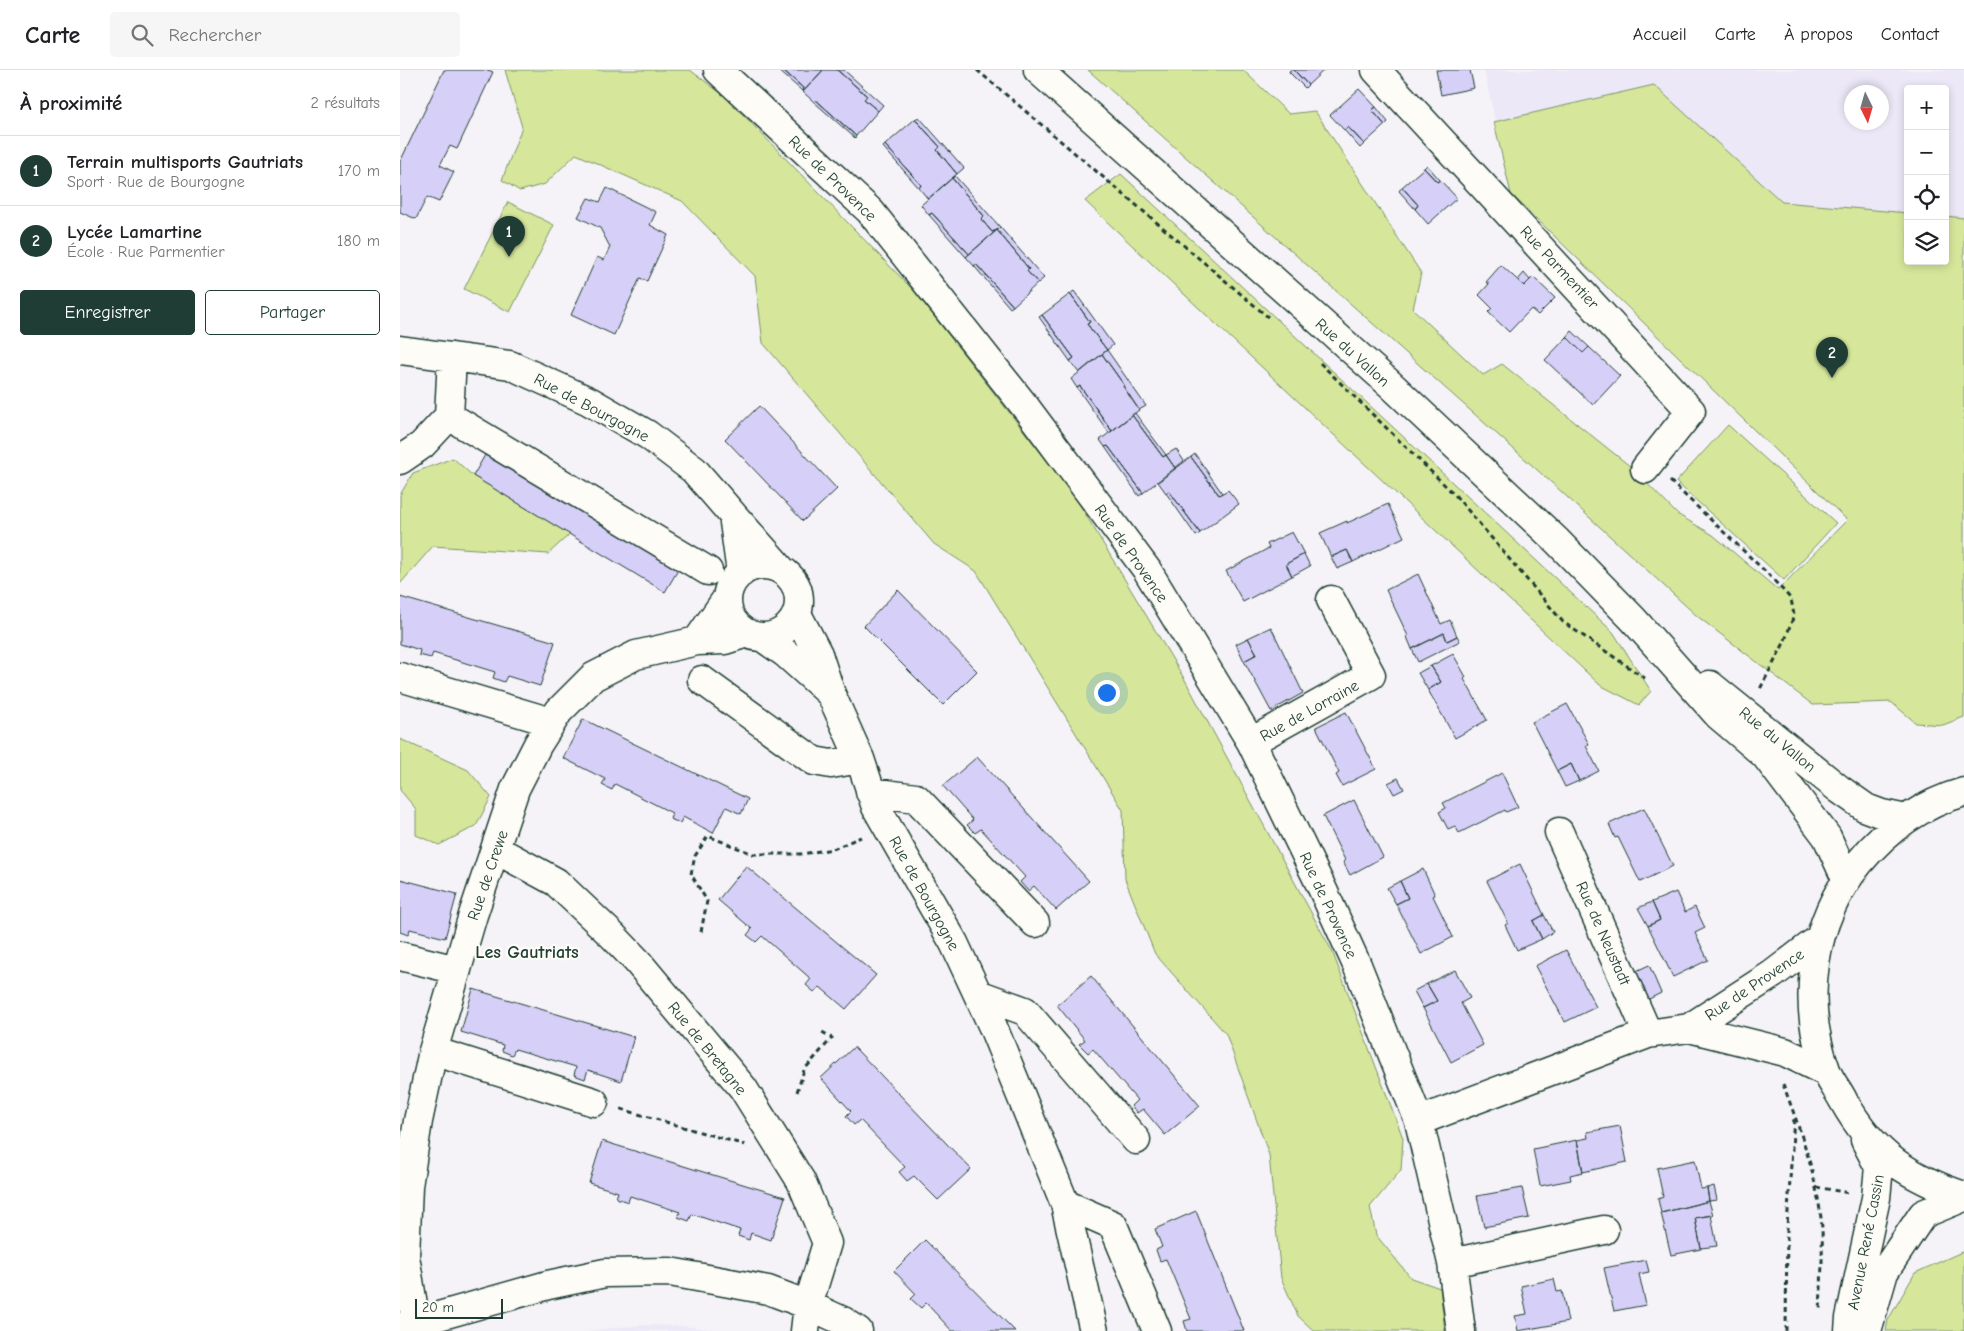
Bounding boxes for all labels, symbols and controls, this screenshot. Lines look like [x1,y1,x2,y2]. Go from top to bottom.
search box [110,12,460,57]
text: Carte [25,21,80,49]
icon: search [128,21,156,49]
text: Rechercher [168,24,261,46]
text: Accueil [1633,24,1687,45]
text: Carte [1715,24,1756,45]
text: À propos [1784,24,1853,45]
text: Contact [1881,24,1939,45]
north arrow [1844,85,1889,130]
map controls [1904,85,1949,265]
button: + [1904,85,1949,130]
text: À proximité [20,91,122,115]
text: 2 résultats [310,94,380,112]
button: − [1904,130,1949,175]
street label: Rue de Provence [785,132,880,225]
text: Terrain multisports Gautriats [67,151,303,173]
text: 1 [33,162,39,180]
text: 170 m [338,162,380,180]
text: Sport · Rue de Bourgogne [67,173,245,191]
button: locate [1904,175,1949,220]
pin: 1 [493,216,525,257]
button: layers [1904,220,1949,265]
text: Lycée Lamartine [67,221,202,243]
street label: Rue Parmentier [1516,223,1603,313]
text: 2 [32,232,40,250]
text: 180 m [337,232,380,250]
text: École · Rue Parmentier [67,243,225,261]
button: Enregistrer [20,290,195,335]
button: Partager [205,290,380,335]
street label: Rue du Vallon [1312,315,1393,391]
pin: 2 [1816,337,1848,378]
street label: Rue de Bourgogne [531,370,652,446]
street label: Rue de Provence [1091,501,1172,606]
street label: Rue de Lorraine [1257,676,1362,745]
your location [1094,680,1120,706]
street label: Rue du Vallon [1735,703,1819,776]
street label: Rue de Crewe [464,828,512,923]
street label: Rue de Bourgogne [885,833,963,954]
street label: Rue de Provence [1296,849,1361,961]
street label: Rue de Neustadt [1572,879,1634,988]
district label: Les Gautriats [475,942,579,963]
street label: Rue de Provence [1702,945,1807,1025]
street label: Rue de Bretagne [664,998,750,1099]
street label: Avenue René Cassin [1844,1173,1888,1311]
scale bar [415,1296,502,1319]
text: 20 m [422,1299,454,1316]

